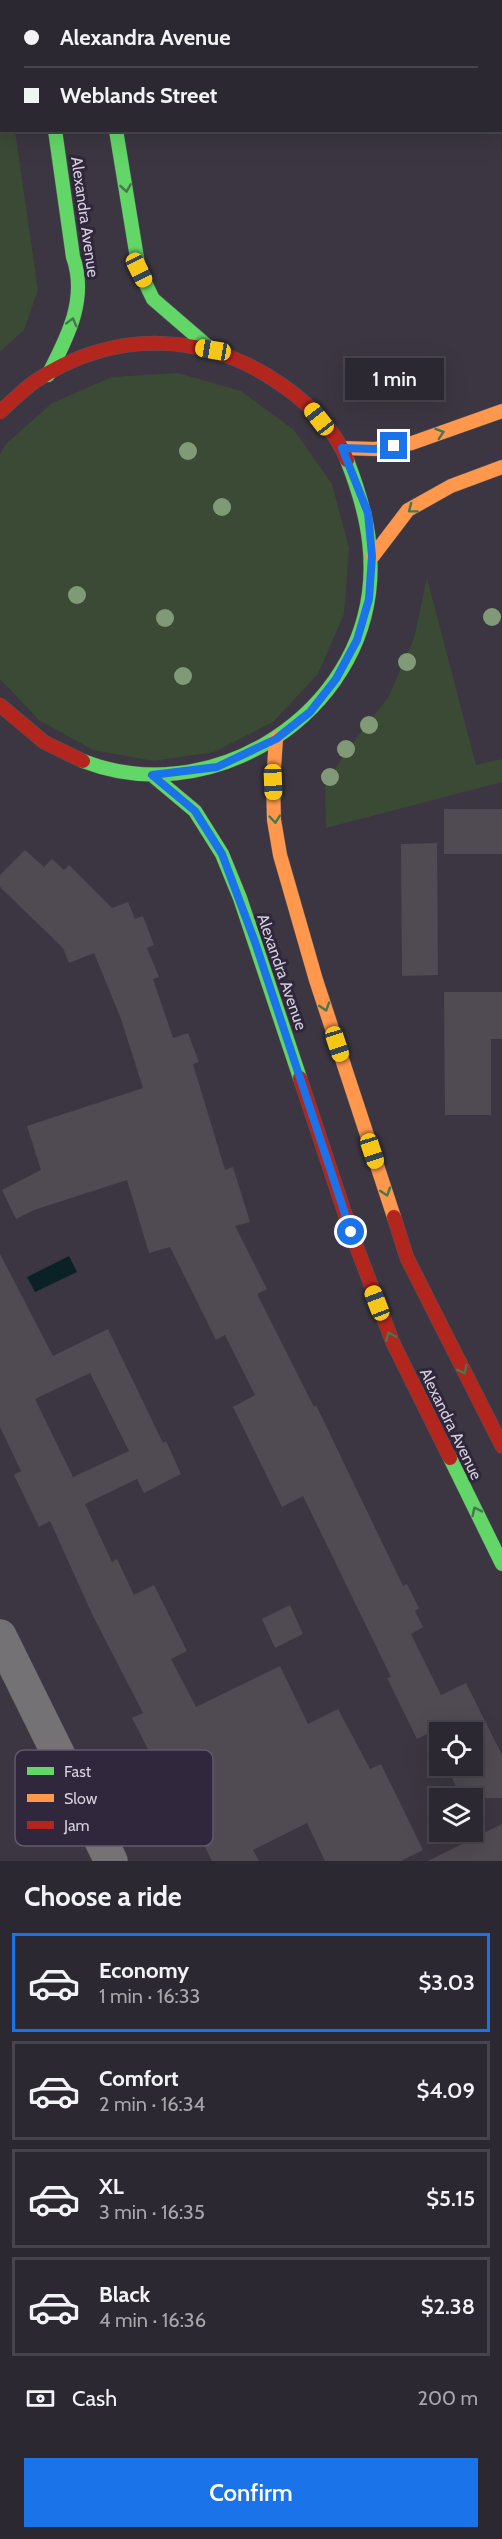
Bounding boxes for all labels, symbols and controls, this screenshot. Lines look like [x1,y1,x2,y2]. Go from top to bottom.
text: Alexandra Avenue [60,24,231,51]
text: Weblands Street [60,82,217,109]
street label: Alexandra Avenue [67,155,103,279]
one-way arrow [119,183,132,193]
car [123,250,155,290]
one-way arrow [65,317,77,328]
car [194,338,232,362]
callout: 1 min [344,359,444,401]
text: 1 min [372,367,417,391]
car [301,399,337,439]
one-way arrow [434,428,445,441]
route end [380,432,407,459]
one-way arrow [407,502,418,513]
car [263,764,283,800]
one-way arrow [268,814,281,823]
street label: Alexandra Avenue [253,911,311,1033]
one-way arrow [318,1001,330,1012]
car [323,1024,351,1064]
car [358,1131,386,1171]
one-way arrow [378,1186,391,1197]
route start [337,1218,364,1245]
car [362,1283,392,1323]
one-way arrow [385,1332,397,1343]
one-way arrow [456,1364,468,1375]
street label: Alexandra Avenue [416,1365,486,1483]
one-way arrow [472,1507,483,1518]
map controls [429,1722,483,1842]
button: locate [429,1722,483,1776]
legend [15,1750,213,1846]
text: Fast [64,1762,92,1781]
button: layers [429,1788,483,1842]
text: Slow [64,1789,98,1808]
text: Jam [63,1816,90,1835]
text: Choose a ride [24,1880,182,1913]
icon: car [27,1956,81,2010]
text: Economy [99,1957,189,1984]
text: $3.03 [418,1969,475,1996]
text: 1 min · 16:33 [99,1984,200,2008]
icon: car [27,2064,81,2118]
text: Comfort [99,2065,178,2092]
text: $4.09 [417,2077,475,2104]
text: 2 min · 16:34 [99,2092,205,2116]
icon: car [27,2172,81,2226]
text: XL [99,2173,124,2200]
text: $5.15 [426,2185,475,2212]
text: 3 min · 16:35 [99,2200,205,2224]
icon: car [27,2280,81,2334]
text: Black [99,2281,150,2308]
text: $2.38 [421,2293,475,2320]
text: 4 min · 16:36 [99,2308,206,2332]
icon: cash [24,2382,57,2415]
text: Cash [72,2385,117,2412]
text: 200 m [418,2386,478,2410]
button: Confirm [24,2458,478,2527]

